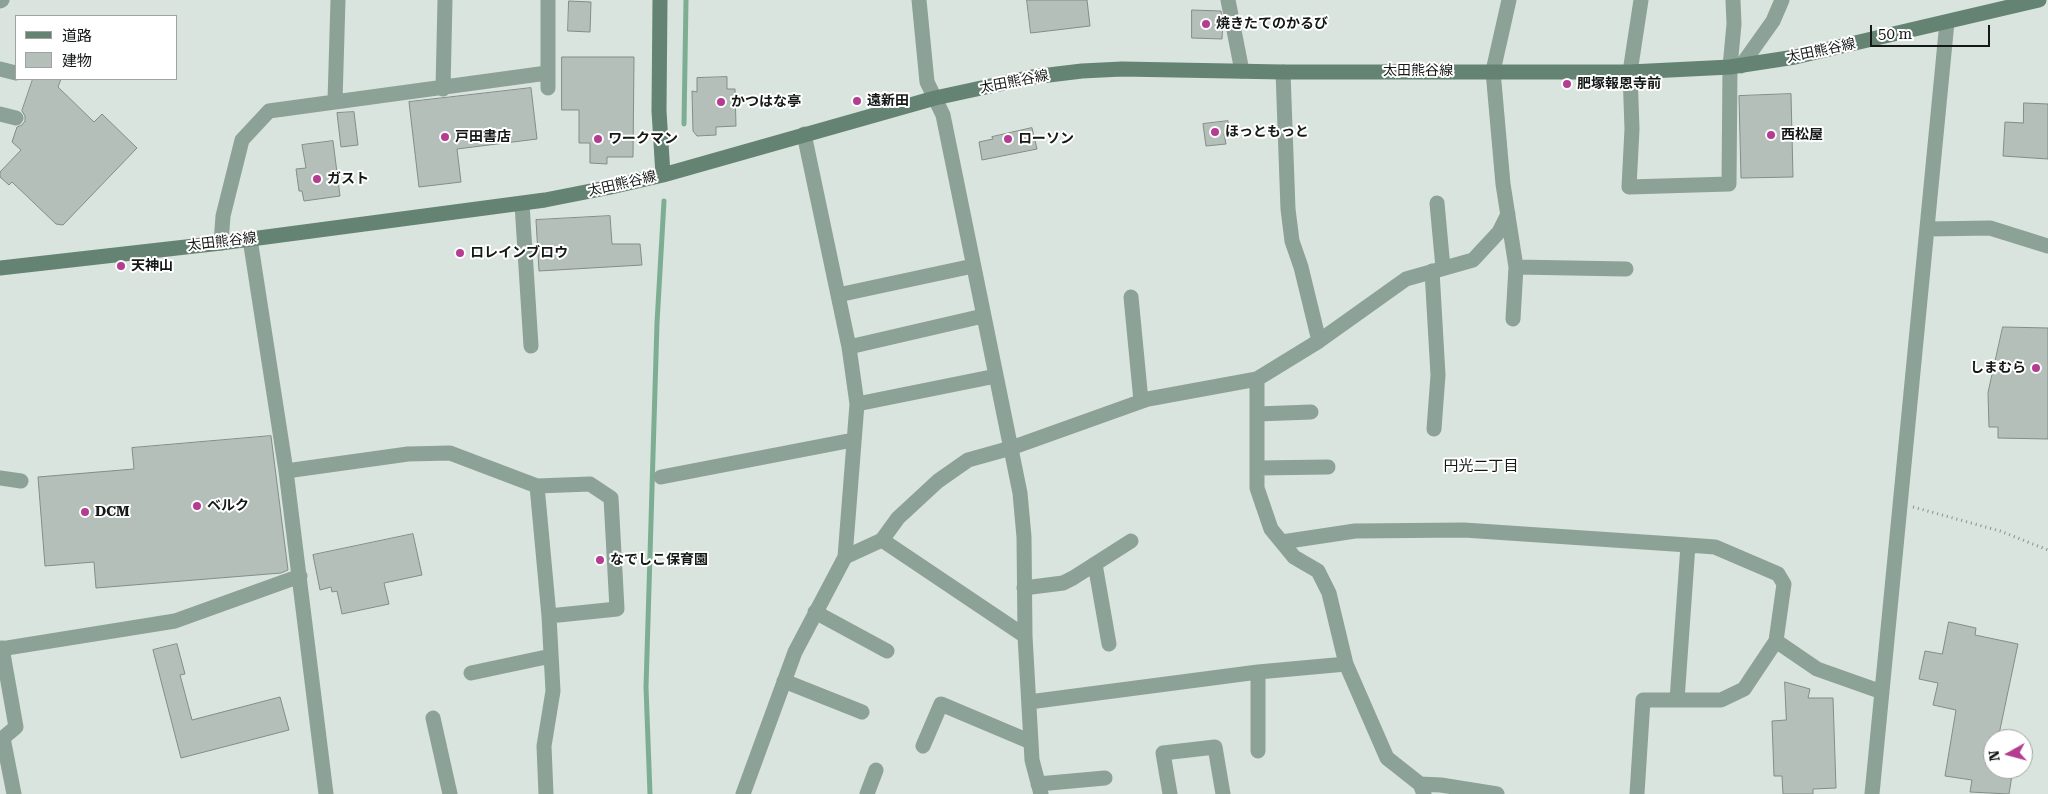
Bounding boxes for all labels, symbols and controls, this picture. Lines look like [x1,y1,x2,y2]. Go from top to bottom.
legend [15,15,178,80]
scale bar [1873,15,1993,47]
place label: 焼きたてのかるび [1216,16,1328,32]
marker: 焼きたてのかるび [1200,18,1212,30]
text: 50 m [1878,25,1912,43]
text: 道路 [62,27,92,45]
street label: 太田熊谷線 [1785,36,1857,66]
text: 建物 [62,52,92,70]
street label: 太田熊谷線 [1383,63,1453,79]
street label: 太田熊谷線 [978,67,1050,97]
place label: 肥塚報恩寺前 [1577,76,1661,92]
marker: 肥塚報恩寺前 [1561,78,1573,90]
place label: 遠新田 [867,93,909,109]
place label: かつはな亭 [731,94,801,110]
marker: 遠新田 [851,95,863,107]
marker: かつはな亭 [715,96,727,108]
place label: ほっともっと [1225,124,1309,140]
marker: ほっともっと [1209,126,1221,138]
place label: 西松屋 [1781,127,1823,143]
place label: 戸田書店 [455,129,511,145]
marker: 西松屋 [1765,129,1777,141]
marker: 戸田書店 [439,131,451,143]
place label: ワークマン [608,131,678,147]
place label: ローソン [1018,131,1074,147]
marker: ワークマン [592,133,604,145]
marker: ローソン [1002,133,1014,145]
street label: 太田熊谷線 [586,168,658,200]
place label: ガスト [327,171,369,187]
marker: ガスト [311,173,323,185]
street label: 太田熊谷線 [186,229,258,255]
place label: ロレインブロウ [470,245,568,261]
marker: ロレインブロウ [454,247,466,259]
place label: 天神山 [131,258,173,274]
marker: 天神山 [115,260,127,272]
place label: しまむら [1970,360,2026,376]
marker: しまむら [2030,362,2042,374]
district label: 円光二丁目 [1444,458,1518,476]
place label: ベルク [207,498,249,514]
marker: ベルク [191,500,203,512]
place label: DCM [95,504,130,520]
marker: DCM [79,506,91,518]
place label: なでしこ保育園 [610,552,708,568]
marker: なでしこ保育園 [594,554,606,566]
north arrow [1983,729,2033,779]
text: N [1986,749,2003,762]

